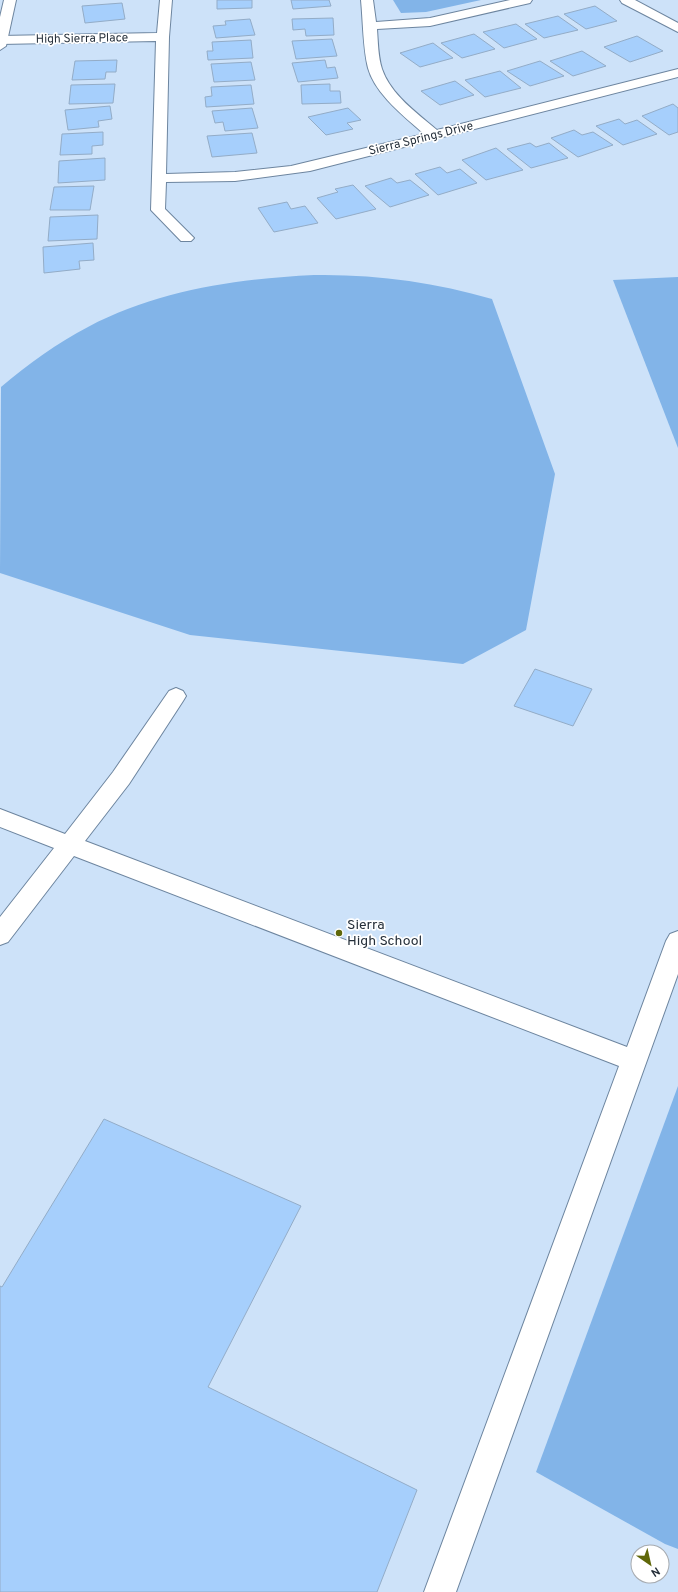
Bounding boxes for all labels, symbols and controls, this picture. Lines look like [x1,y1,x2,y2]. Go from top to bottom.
street label: High Sierra Place [36,30,128,48]
street label: Sierra Springs Drive [367,118,475,160]
place label: Sierra High School [347,917,422,950]
marker: Sierra High School [334,928,344,938]
north arrow [630,1544,670,1584]
text: N [648,1563,662,1579]

